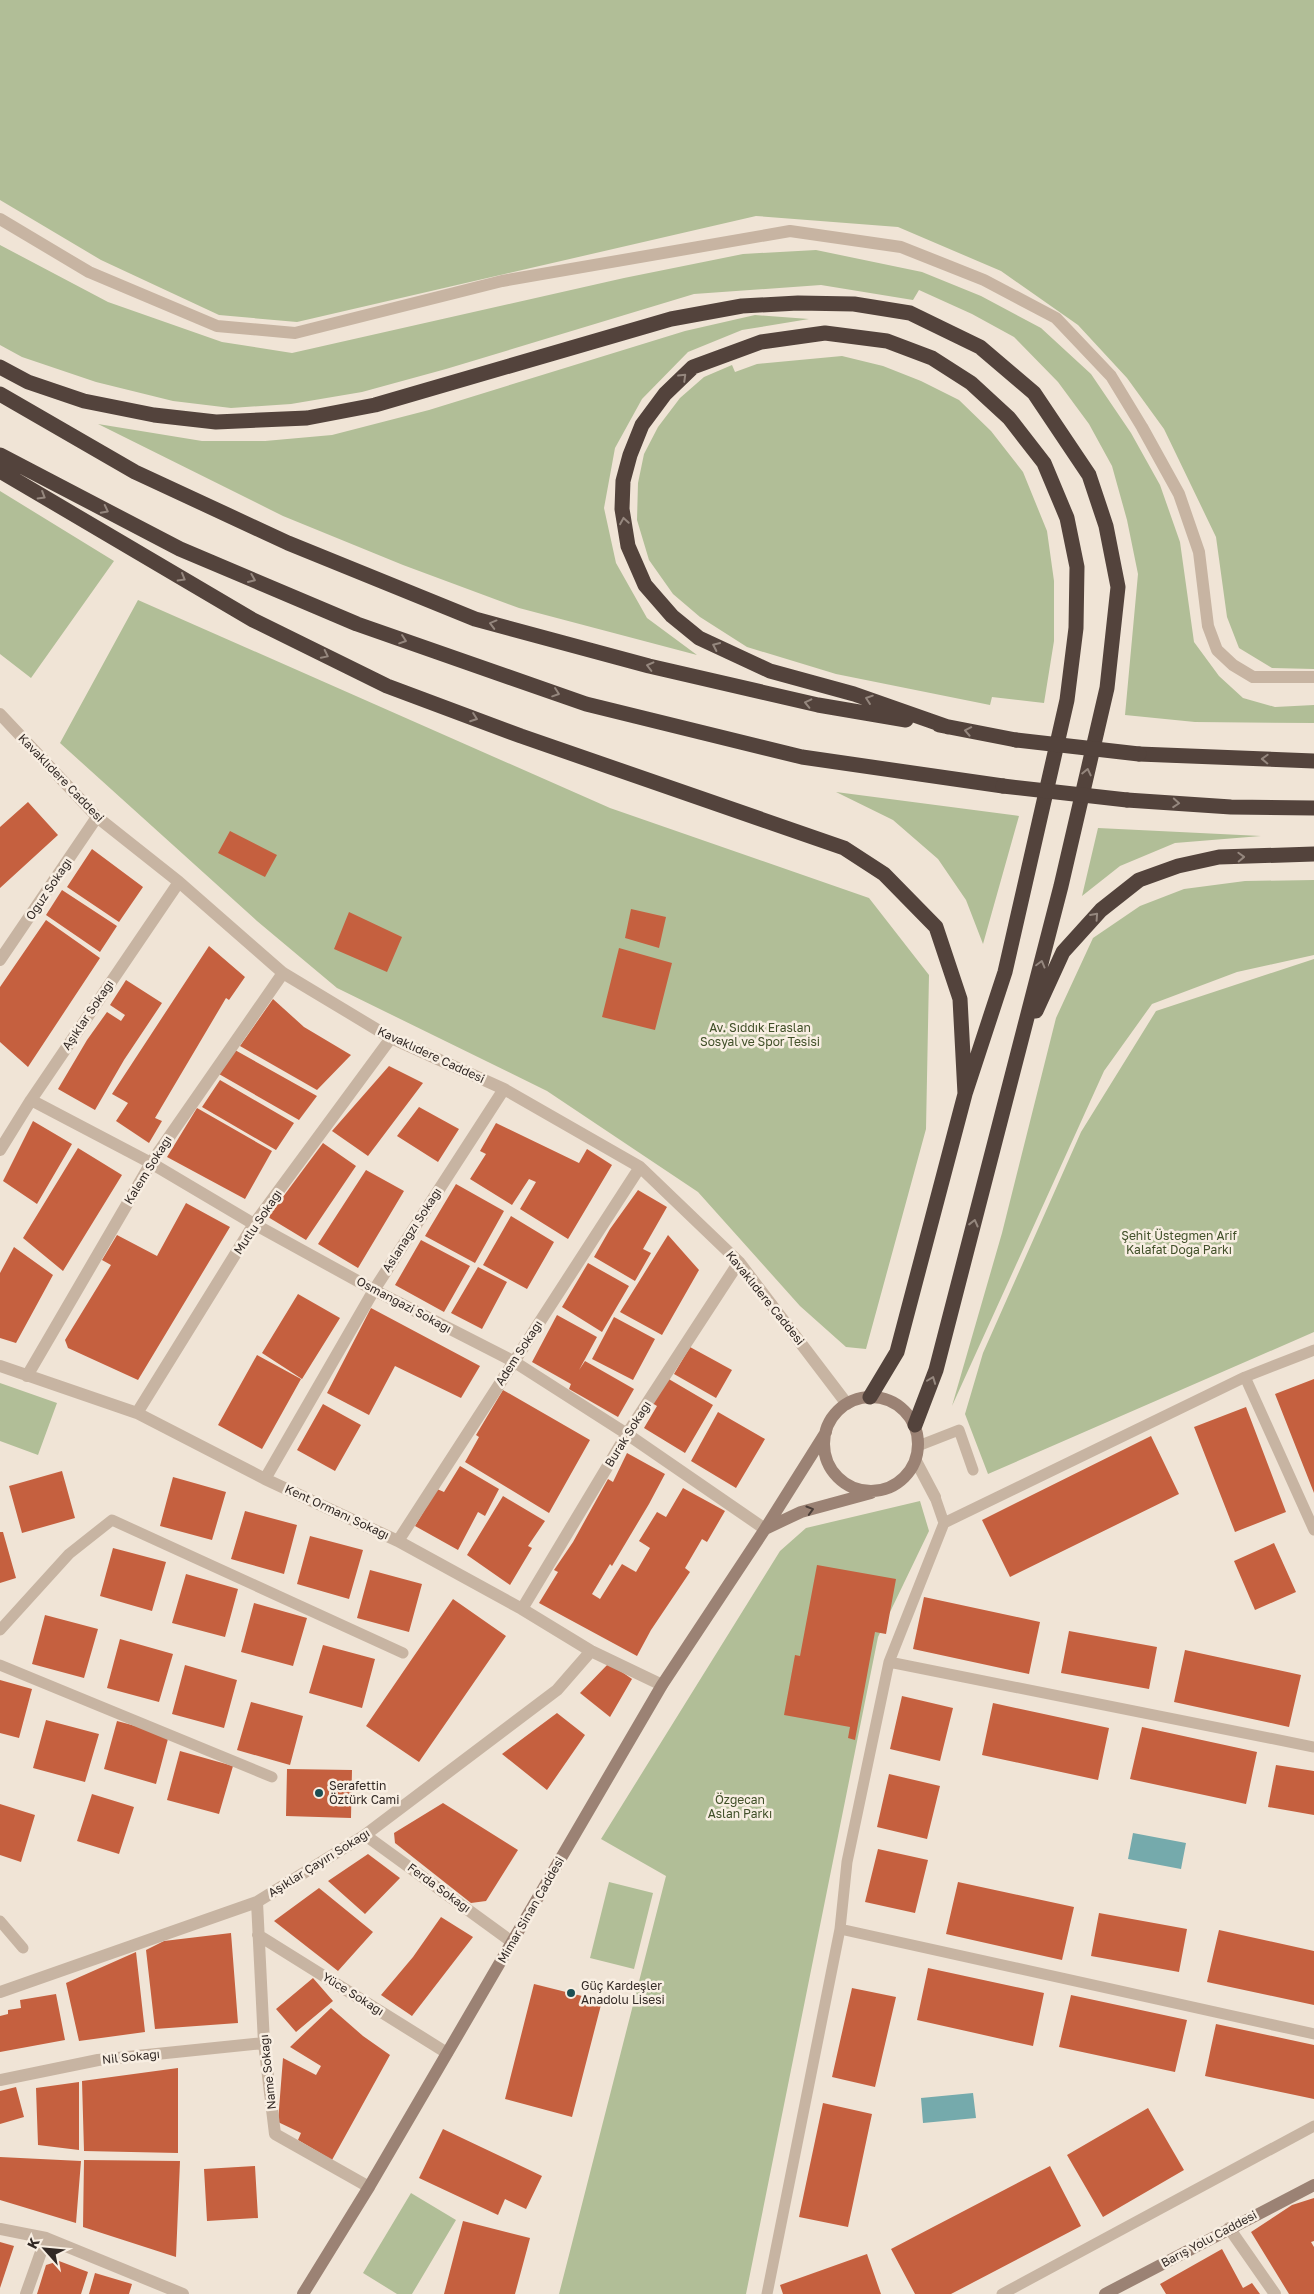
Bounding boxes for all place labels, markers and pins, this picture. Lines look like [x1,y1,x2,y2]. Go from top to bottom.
place label: Şerafettin Öztürk Cami [329,1778,399,1807]
marker: Şerafettin Öztürk Cami [313,1787,325,1799]
place label: Güç Kardeşler Anadolu Lisesi [581,1978,665,2007]
marker: Güç Kardeşler Anadolu Lisesi [565,1987,577,1999]

